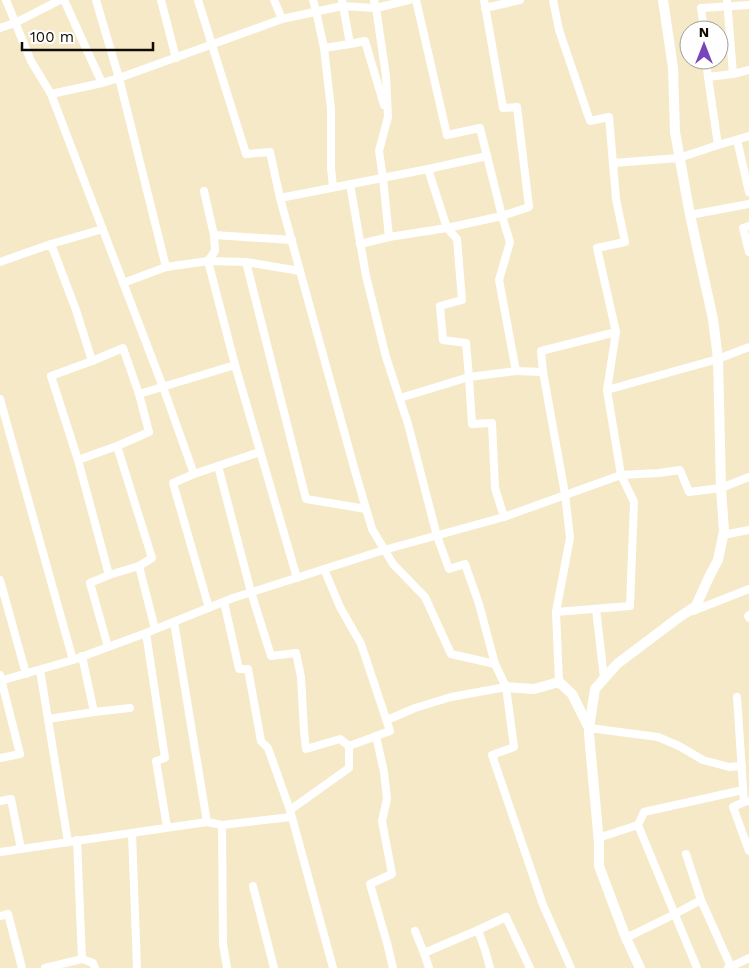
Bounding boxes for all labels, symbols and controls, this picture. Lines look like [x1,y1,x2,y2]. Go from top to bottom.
scale bar [22,20,154,52]
north arrow [679,20,729,70]
text: N [699,24,709,40]
text: 100 m [30,28,74,46]

